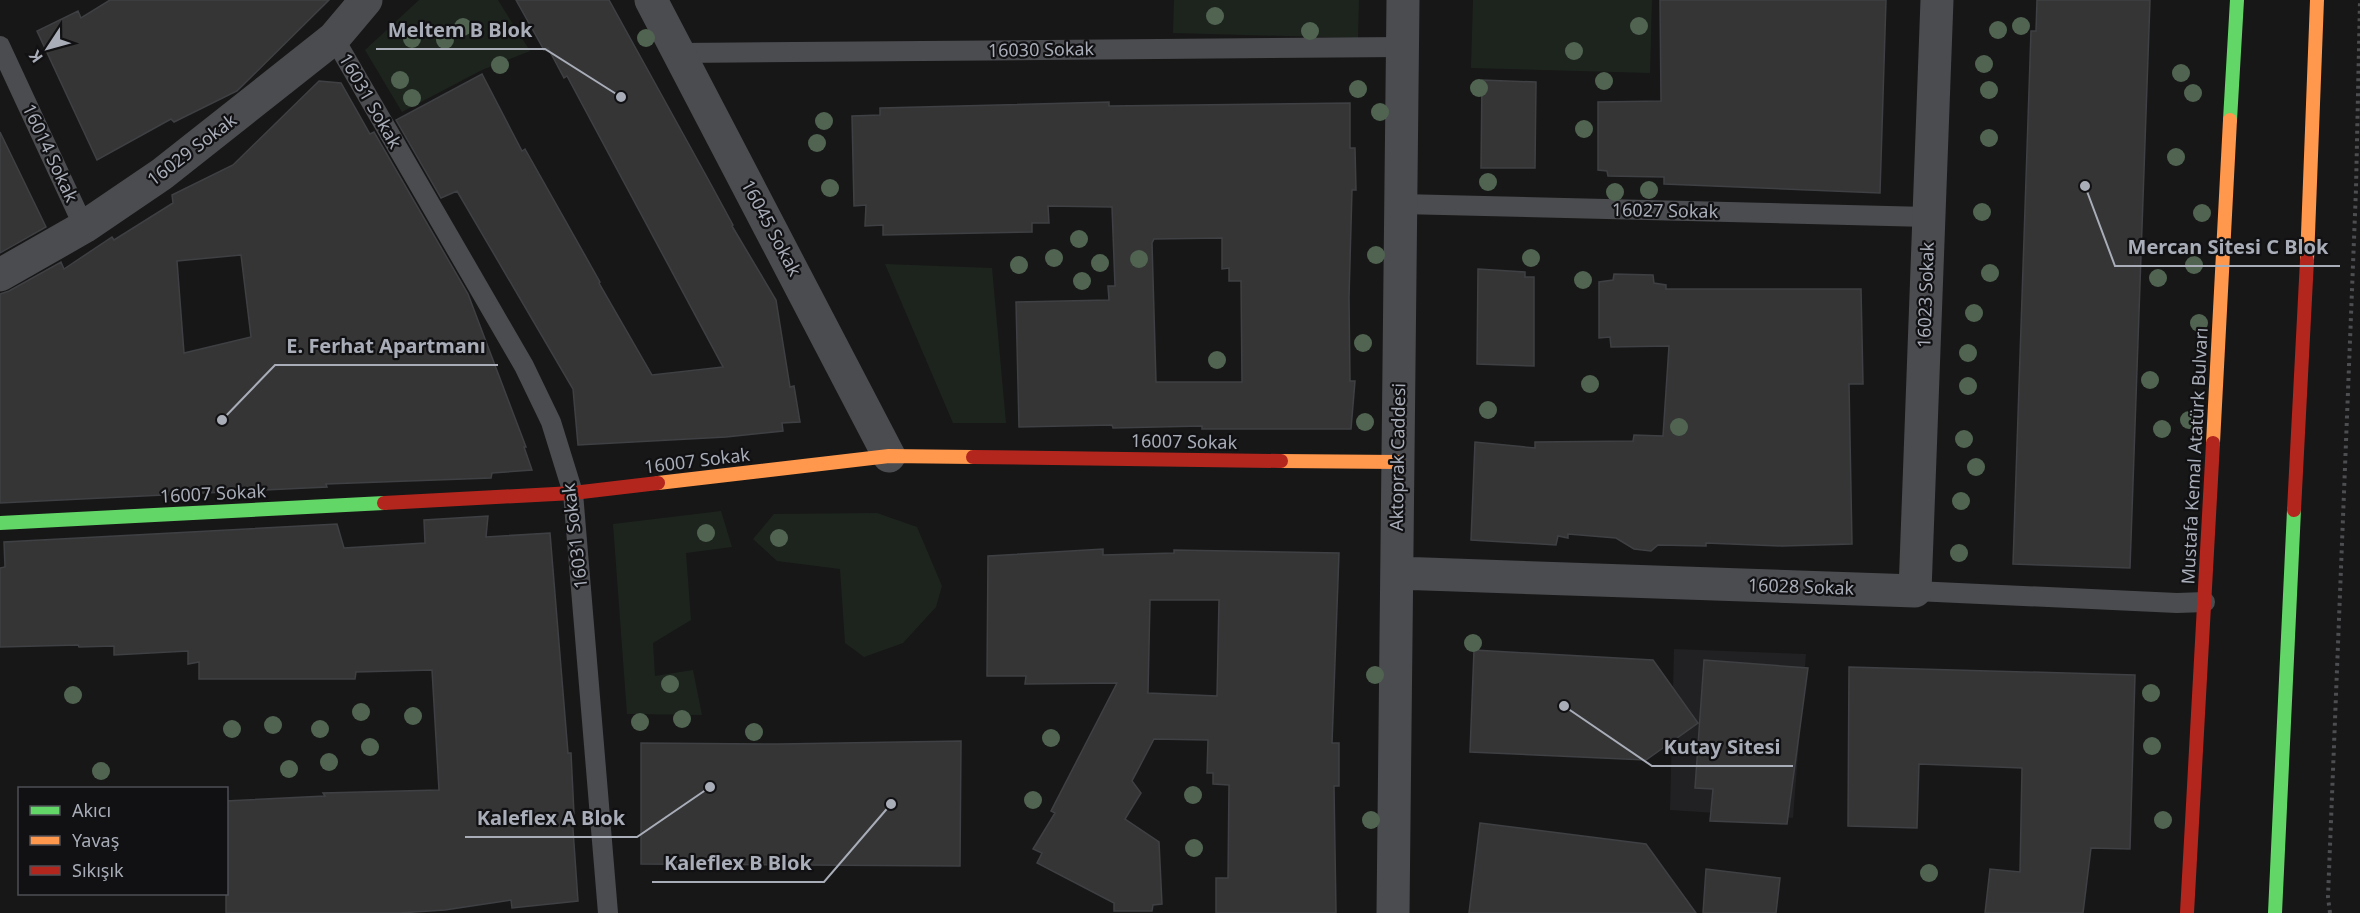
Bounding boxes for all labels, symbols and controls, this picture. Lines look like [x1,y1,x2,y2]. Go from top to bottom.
callout: Meltem B Blok [376,11,545,49]
text: Meltem B Blok [388,16,533,43]
north arrow [18,18,78,78]
street label: 16030 Sokak [988,36,1095,62]
text: K [24,46,48,68]
street label: 16031 Sokak [334,48,408,153]
street label: 16014 Sokak [18,99,84,206]
street label: 16029 Sokak [142,107,241,191]
street label: 16045 Sokak [736,175,808,280]
street label: 16027 Sokak [1612,197,1719,223]
callout: Mercan Sitesi C Blok [2115,228,2340,266]
text: Mercan Sitesi C Blok [2128,233,2329,260]
street label: 16023 Sokak [1911,241,1939,348]
callout: E. Ferhat Apartmanı [275,327,498,365]
street label: Mustafa Kemal Atatürk Bulvarı [2175,327,2213,585]
text: E. Ferhat Apartmanı [286,332,486,359]
street label: Aktoprak Caddesi [1384,383,1410,531]
street label: 16007 Sokak [1131,428,1238,454]
street label: 16007 Sokak [643,442,751,478]
street label: 16007 Sokak [159,478,267,508]
street label: 16031 Sokak [556,482,592,590]
street label: 16028 Sokak [1748,572,1855,600]
callout: Kutay Sitesi [1652,728,1793,766]
text: Kutay Sitesi [1663,733,1781,760]
legend [18,787,228,895]
text: Akıcı [72,798,111,822]
callout: Kaleflex A Blok [465,799,637,837]
text: Kaleflex A Blok [477,804,626,831]
text: Yavaş [72,828,119,852]
callout: Kaleflex B Blok [652,844,824,882]
text: Kaleflex B Blok [664,849,813,876]
text: Sıkışık [72,858,124,882]

